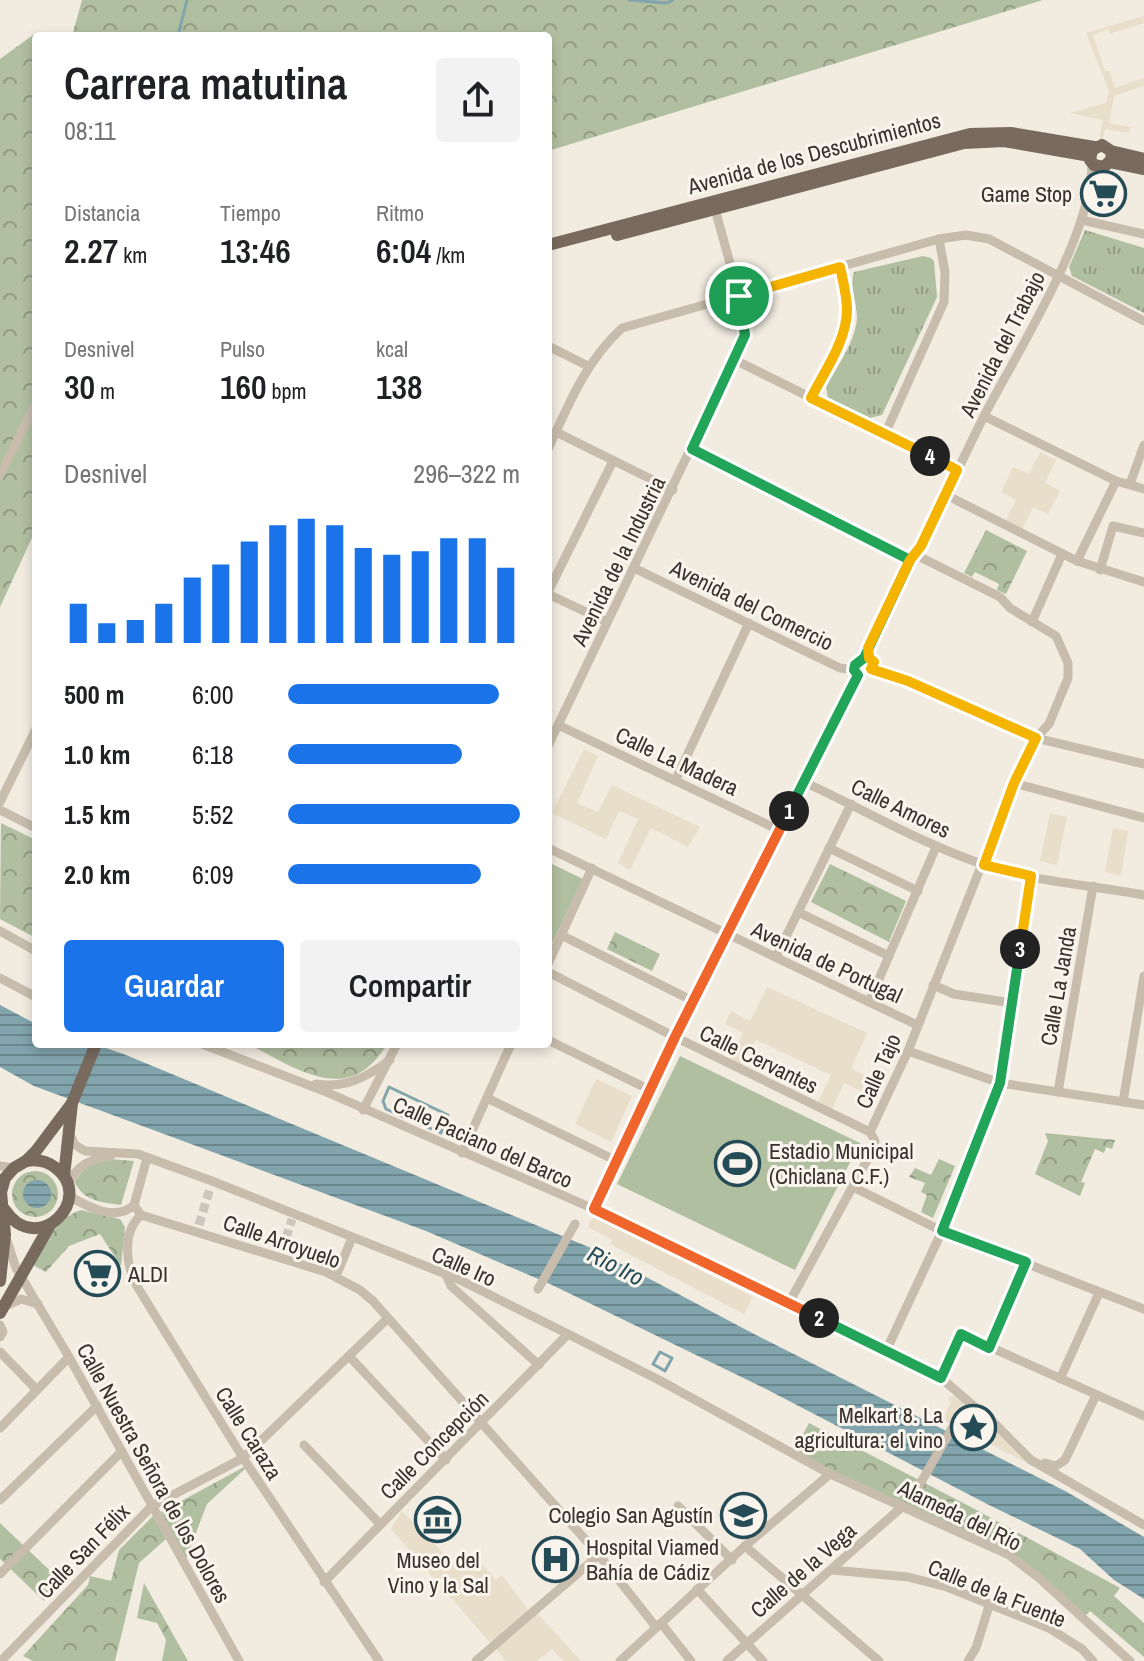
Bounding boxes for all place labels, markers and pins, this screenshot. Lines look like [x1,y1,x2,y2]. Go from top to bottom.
supermarket icon: Game Stop [1079,170,1127,218]
place label: Game Stop [981,179,1072,209]
pin [705,262,773,330]
pin: 4 [910,436,950,476]
pin: 1 [769,791,809,831]
pin: 3 [1000,929,1040,969]
place label: Estadio Municipal (Chiclana C.F.) [769,1136,913,1191]
sports icon: Estadio Municipal (Chiclana C.F.) [714,1140,762,1188]
supermarket icon: ALDI [73,1250,121,1298]
place label: ALDI [127,1259,168,1289]
pin: 2 [799,1298,839,1338]
place label: Melkart 8. La agricultura: el vino [795,1400,943,1455]
place icon: Melkart 8. La agricultura: el vino [950,1404,998,1452]
school or university icon: Colegio San Agustín [720,1491,768,1539]
museum icon: Museo del Vino y la Sal [414,1495,462,1543]
place label: Colegio San Agustín [549,1500,713,1530]
place label: Hospital Viamed Bahía de Cádiz [586,1532,719,1587]
hospital icon: Hospital Viamed Bahía de Cádiz [531,1536,579,1584]
place label: Museo del Vino y la Sal [388,1545,488,1600]

